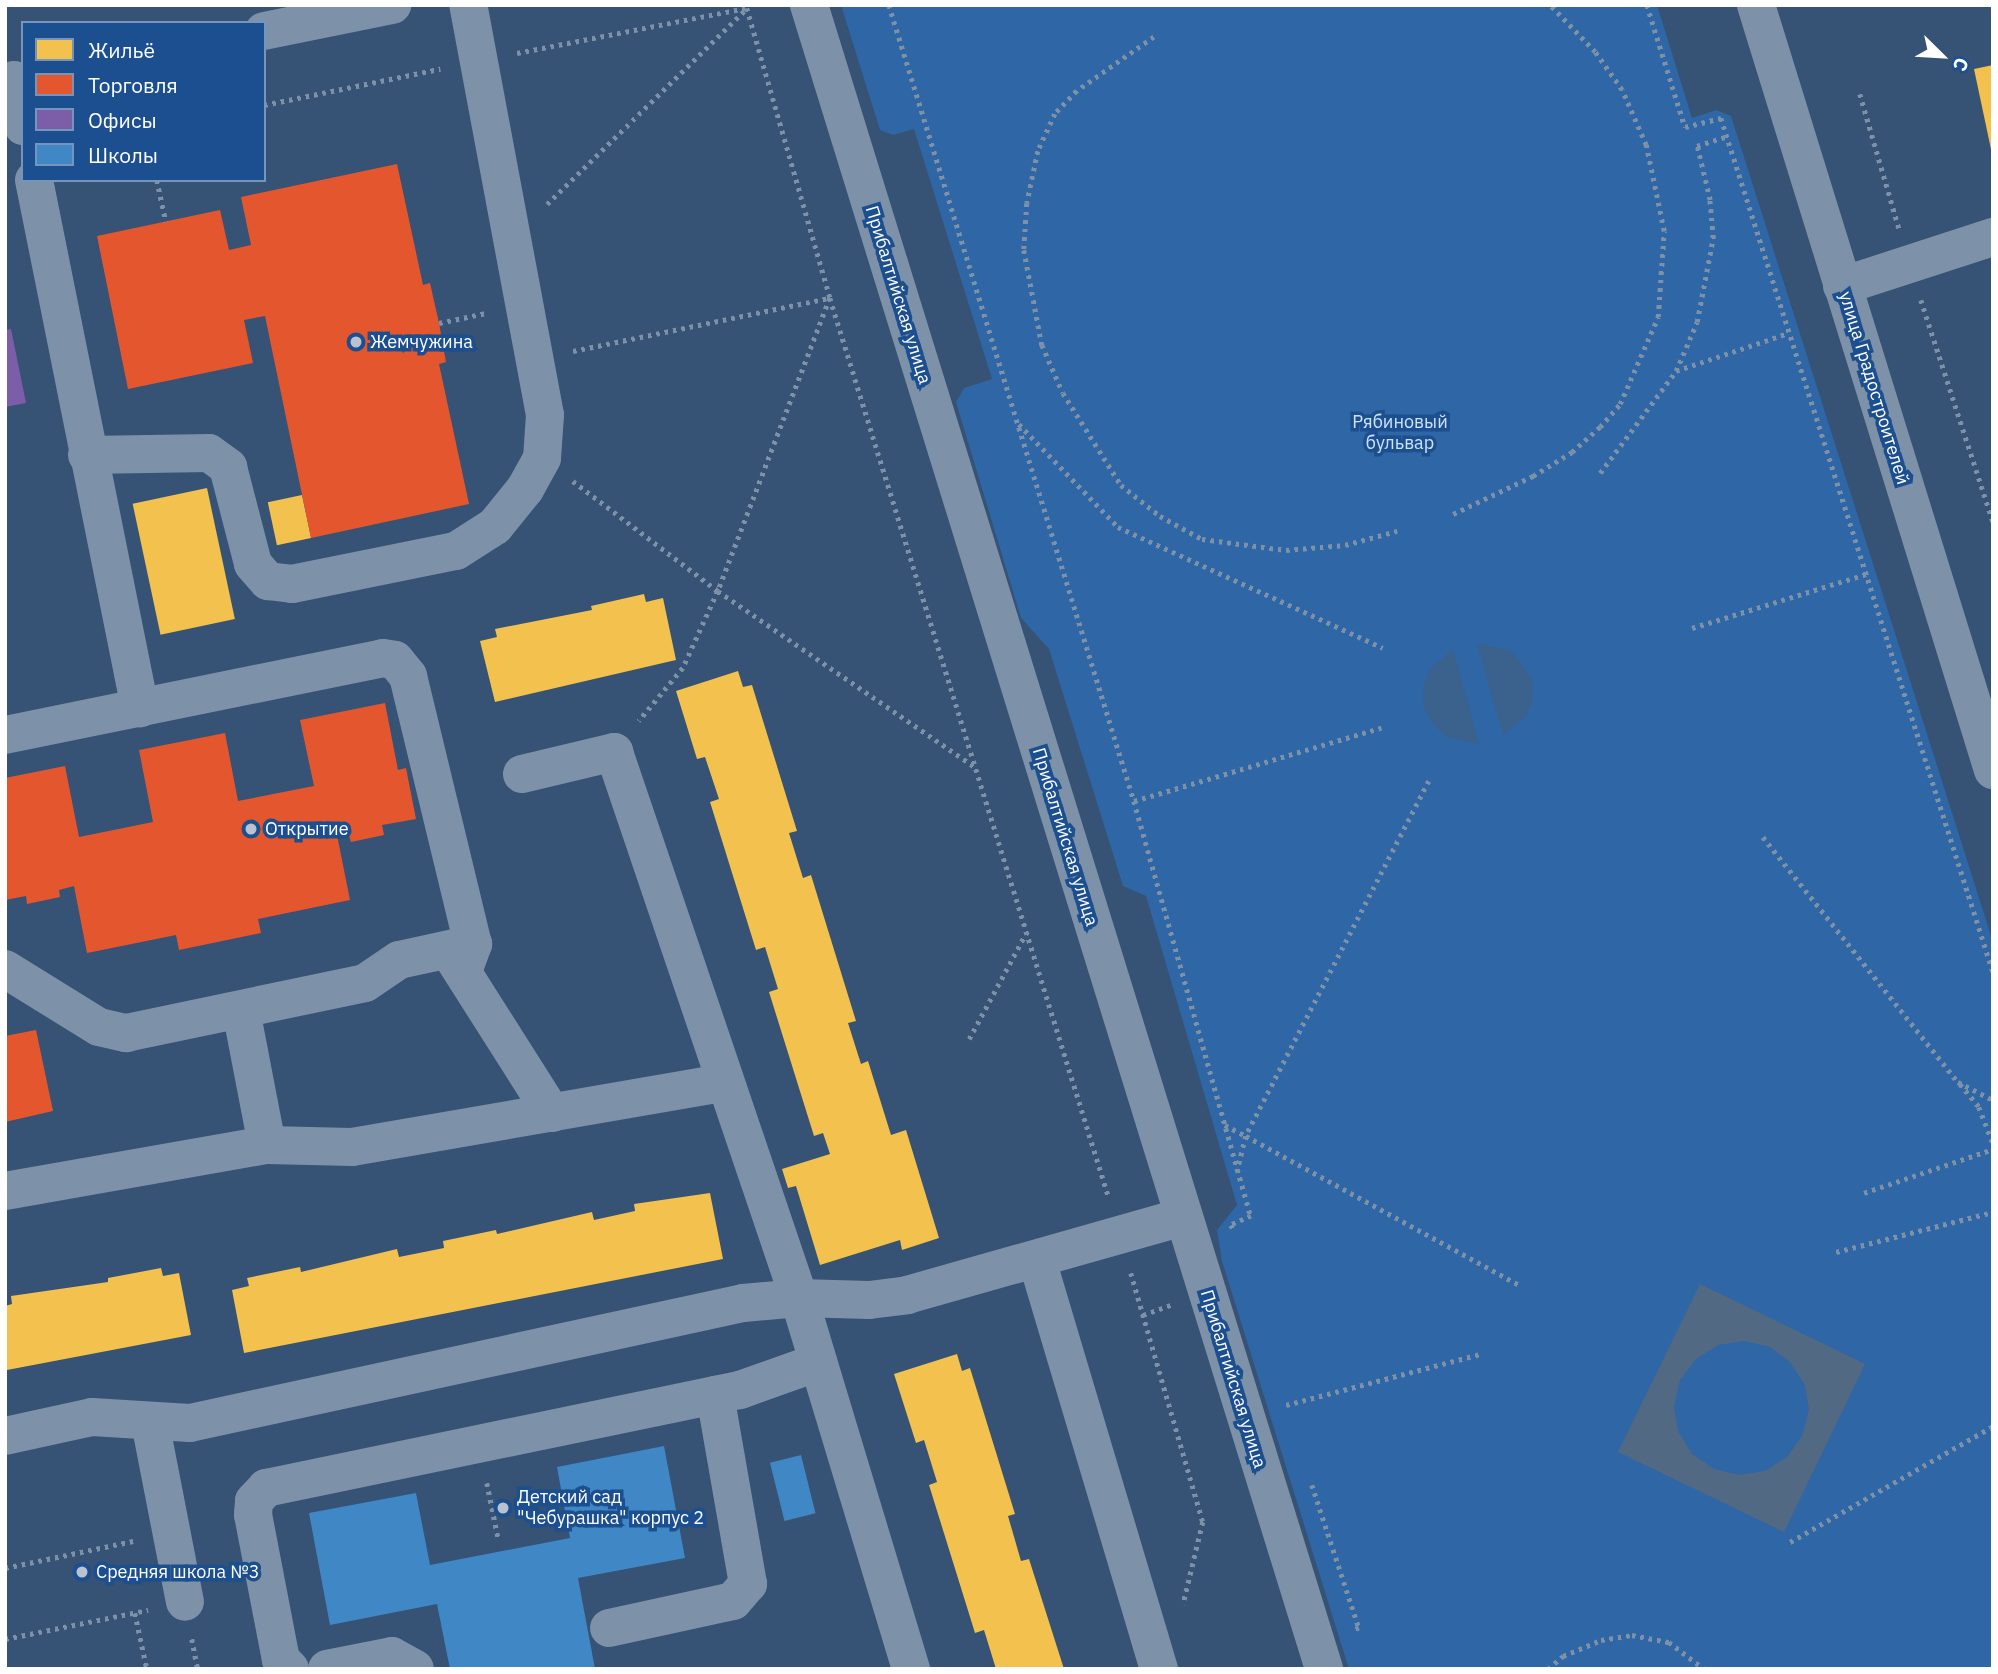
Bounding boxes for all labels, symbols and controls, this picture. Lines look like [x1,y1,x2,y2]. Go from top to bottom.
legend [21,21,266,182]
north arrow [1907,21,1977,91]
text: Жильё [88,36,155,64]
text: С [1948,54,1975,75]
text: Торговля [88,71,178,99]
text: Офисы [88,106,157,134]
text: Школы [88,141,158,169]
street label: Прибалтийская улица [861,203,935,387]
street label: улица Градостроителей [1834,289,1914,487]
place label: Жемчужина [370,331,473,353]
marker: Жемчужина [348,334,364,350]
park label: Рябиновый бульвар [1352,412,1448,454]
street label: Прибалтийская улица [1028,745,1102,929]
place label: Открытие [265,818,349,840]
marker: Открытие [243,821,259,837]
street label: Прибалтийская улица [1196,1287,1270,1471]
place label: Детский сад "Чебурашка" корпус 2 [517,1487,704,1530]
marker: Детский сад "Чебурашка" корпус 2 [495,1500,511,1516]
place label: Средняя школа №3 [96,1561,260,1583]
marker: Средняя школа №3 [74,1564,90,1580]

